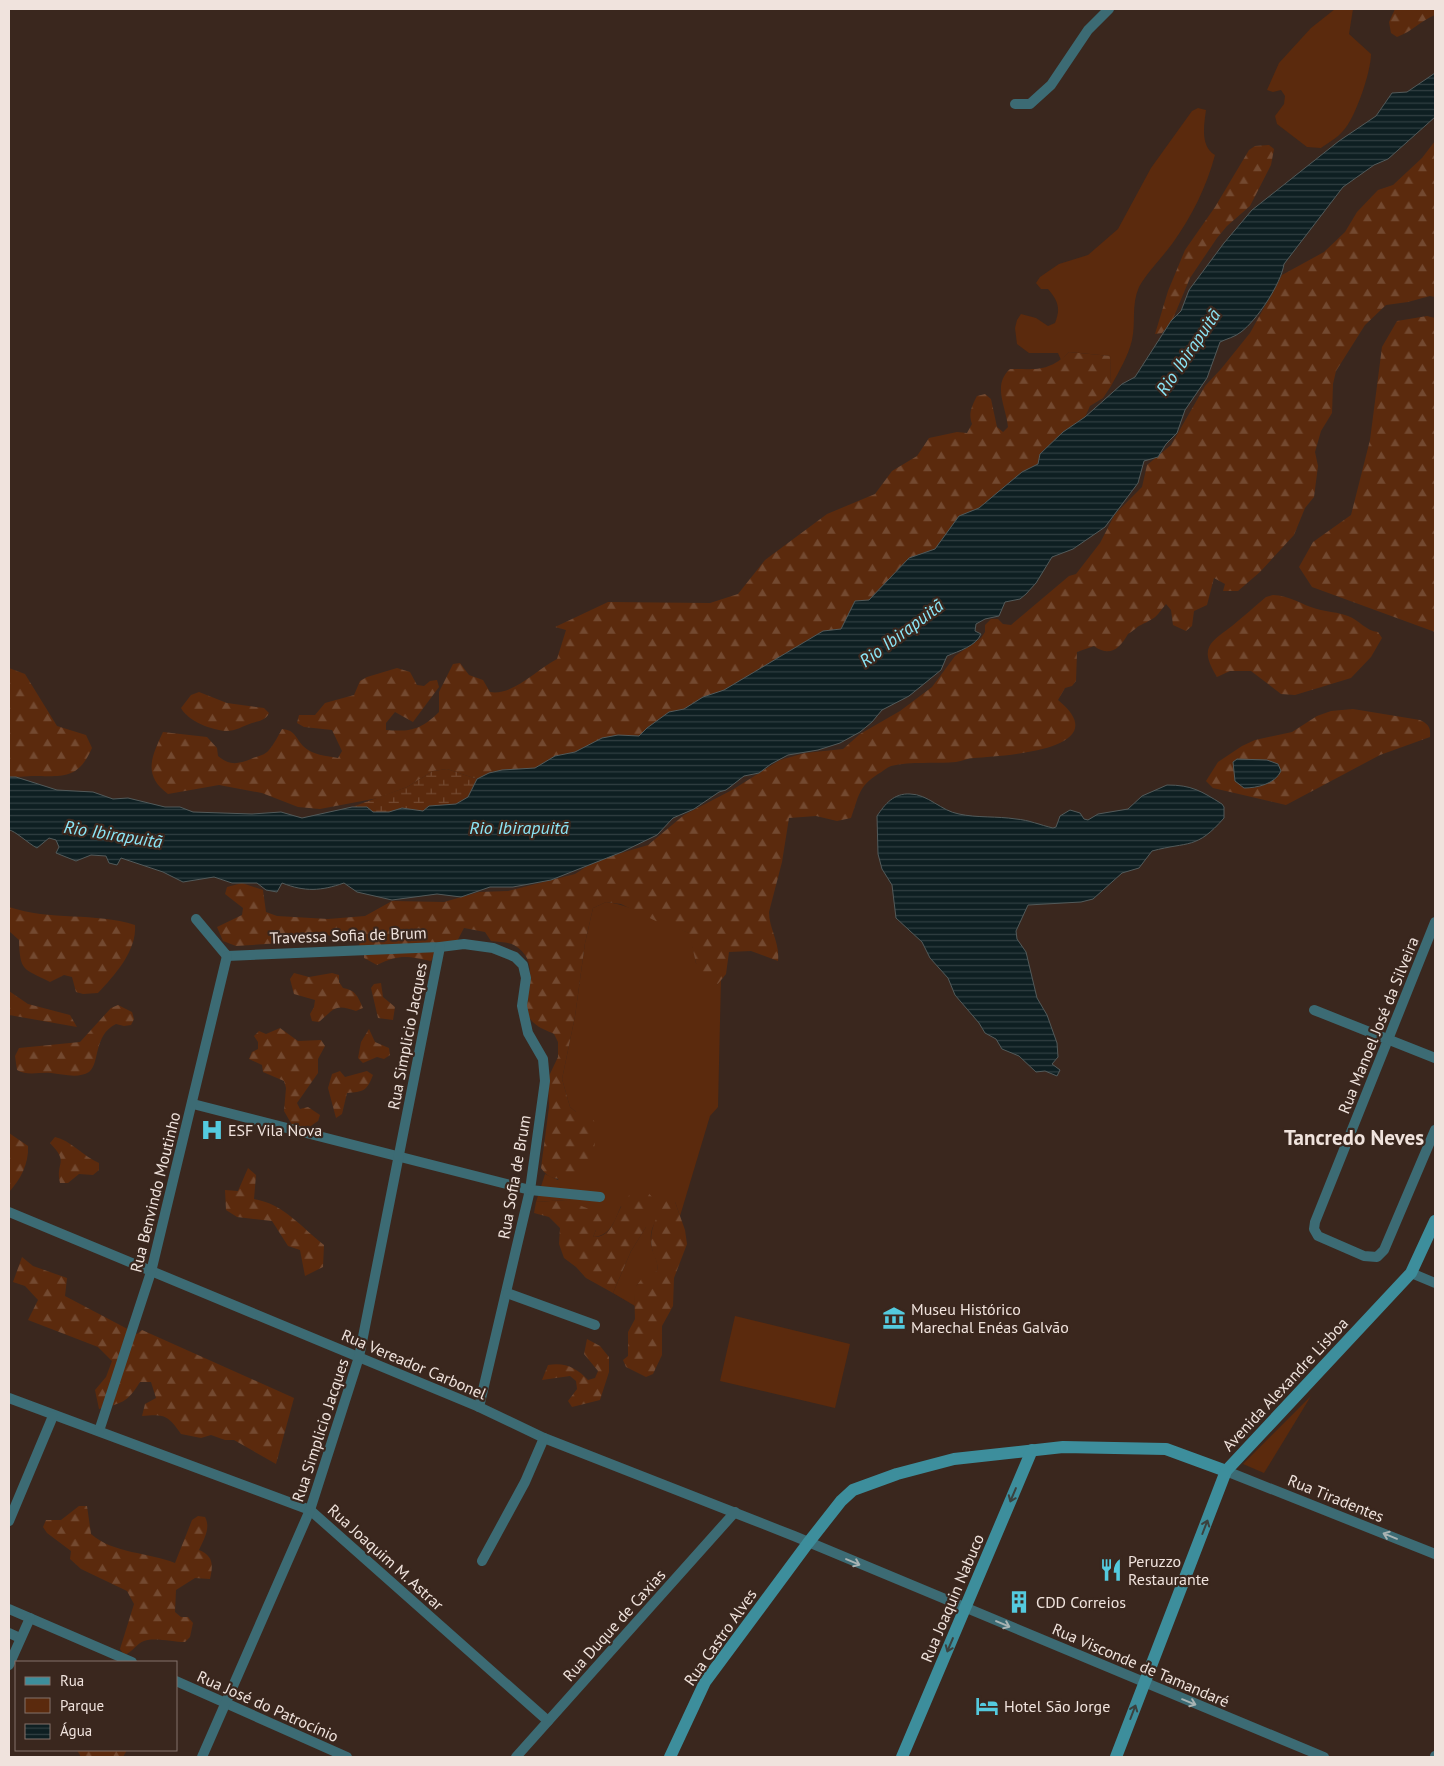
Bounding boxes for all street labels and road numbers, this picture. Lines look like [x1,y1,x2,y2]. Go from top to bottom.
street label: Travessa Sofia de Brum [269,922,427,948]
street label: Rua Manoel José da Silveira [1333,934,1423,1116]
street label: Rua Simplicio Jacques [383,960,431,1111]
street label: Rua Benvindo Moutinho [125,1110,185,1274]
street label: Rua Sofia de Brum [493,1113,535,1241]
street label: Avenida Alexandre Lisboa [1218,1313,1352,1455]
street label: Rua Vereador Carbonel [339,1324,490,1404]
street label: Rua Simplicio Jacques [287,1356,353,1504]
street label: Rua Tiradentes [1285,1470,1387,1526]
street label: Rua Joaquim M. Astrar [324,1500,448,1615]
street label: Rua Joaquin Nabuco [916,1531,988,1665]
street label: Rua Duque de Caxias [558,1565,670,1685]
street label: Rua Castro Alves [679,1585,761,1689]
street label: Rua Visconde de Tamandaré [1049,1619,1233,1711]
street label: Rua José do Patrocínio [194,1666,342,1746]

